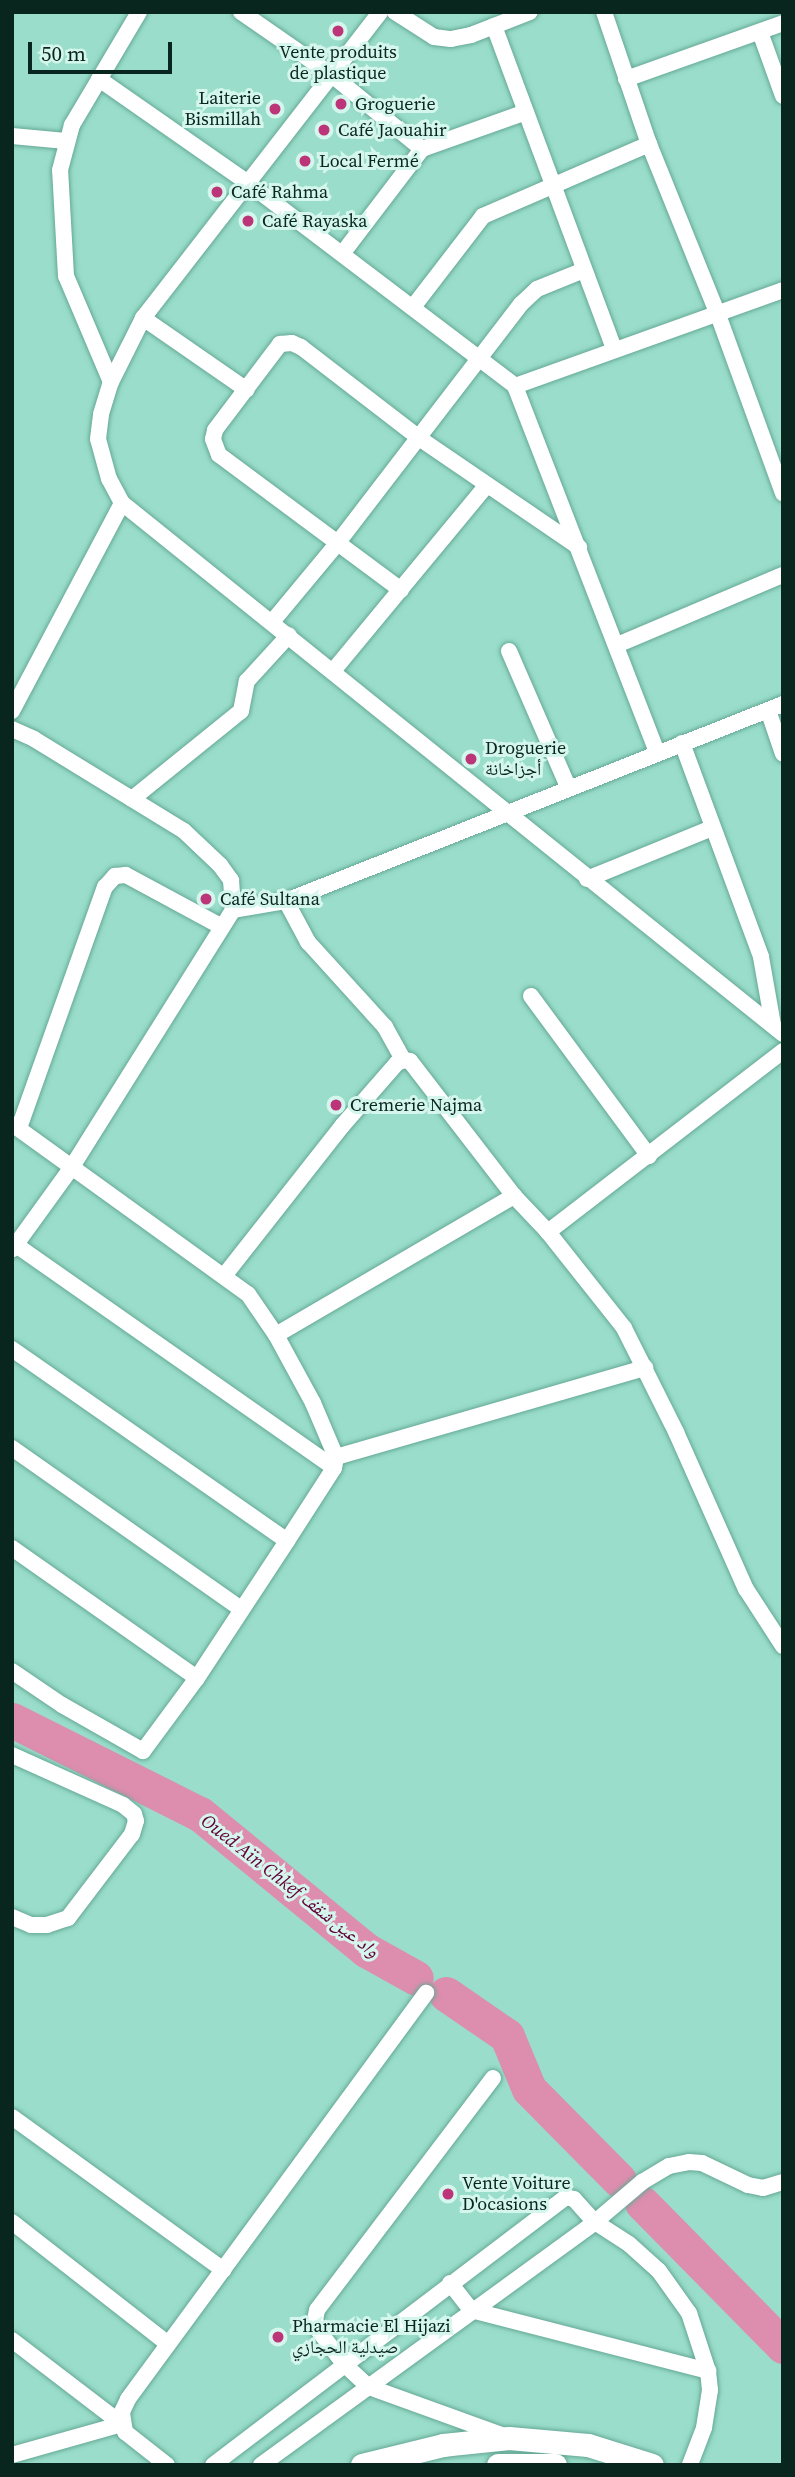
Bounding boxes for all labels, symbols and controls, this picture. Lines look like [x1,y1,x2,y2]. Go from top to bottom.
marker: Vente produits de plastique [330,23,346,39]
scale bar [32,28,175,72]
text: 50 m [41,39,86,68]
place label: Vente produits de plastique [279,42,397,84]
place label: Laiterie Bismillah [184,88,261,130]
place label: Groguerie [355,93,436,115]
marker: Groguerie [333,96,349,112]
marker: Laiterie Bismillah [267,101,283,117]
place label: Café Jaouahir [338,119,447,141]
marker: Café Jaouahir [316,122,332,138]
place label: Local Fermé [319,150,419,172]
marker: Local Fermé [297,153,313,169]
place label: Café Rahma [231,181,328,203]
marker: Café Rahma [209,184,225,200]
place label: Café Rayaska [262,210,367,232]
marker: Café Rayaska [240,213,256,229]
place label: Droguerie أجزاخانة [485,738,566,780]
marker: Droguerie أجزاخانة [463,751,479,767]
place label: Café Sultana [220,888,320,910]
marker: Café Sultana [198,891,214,907]
place label: Cremerie Najma [350,1094,482,1116]
marker: Cremerie Najma [328,1097,344,1113]
water label: Oued Aïn Chkef واد عين شقف [196,1809,384,1963]
place label: Vente Voiture D'ocasions [462,2173,571,2216]
marker: Vente Voiture D'ocasions [440,2186,456,2202]
place label: Pharmacie El Hijazi صيدلية الحجازي [292,2316,451,2358]
marker: Pharmacie El Hijazi صيدلية الحجازي [270,2329,286,2345]

